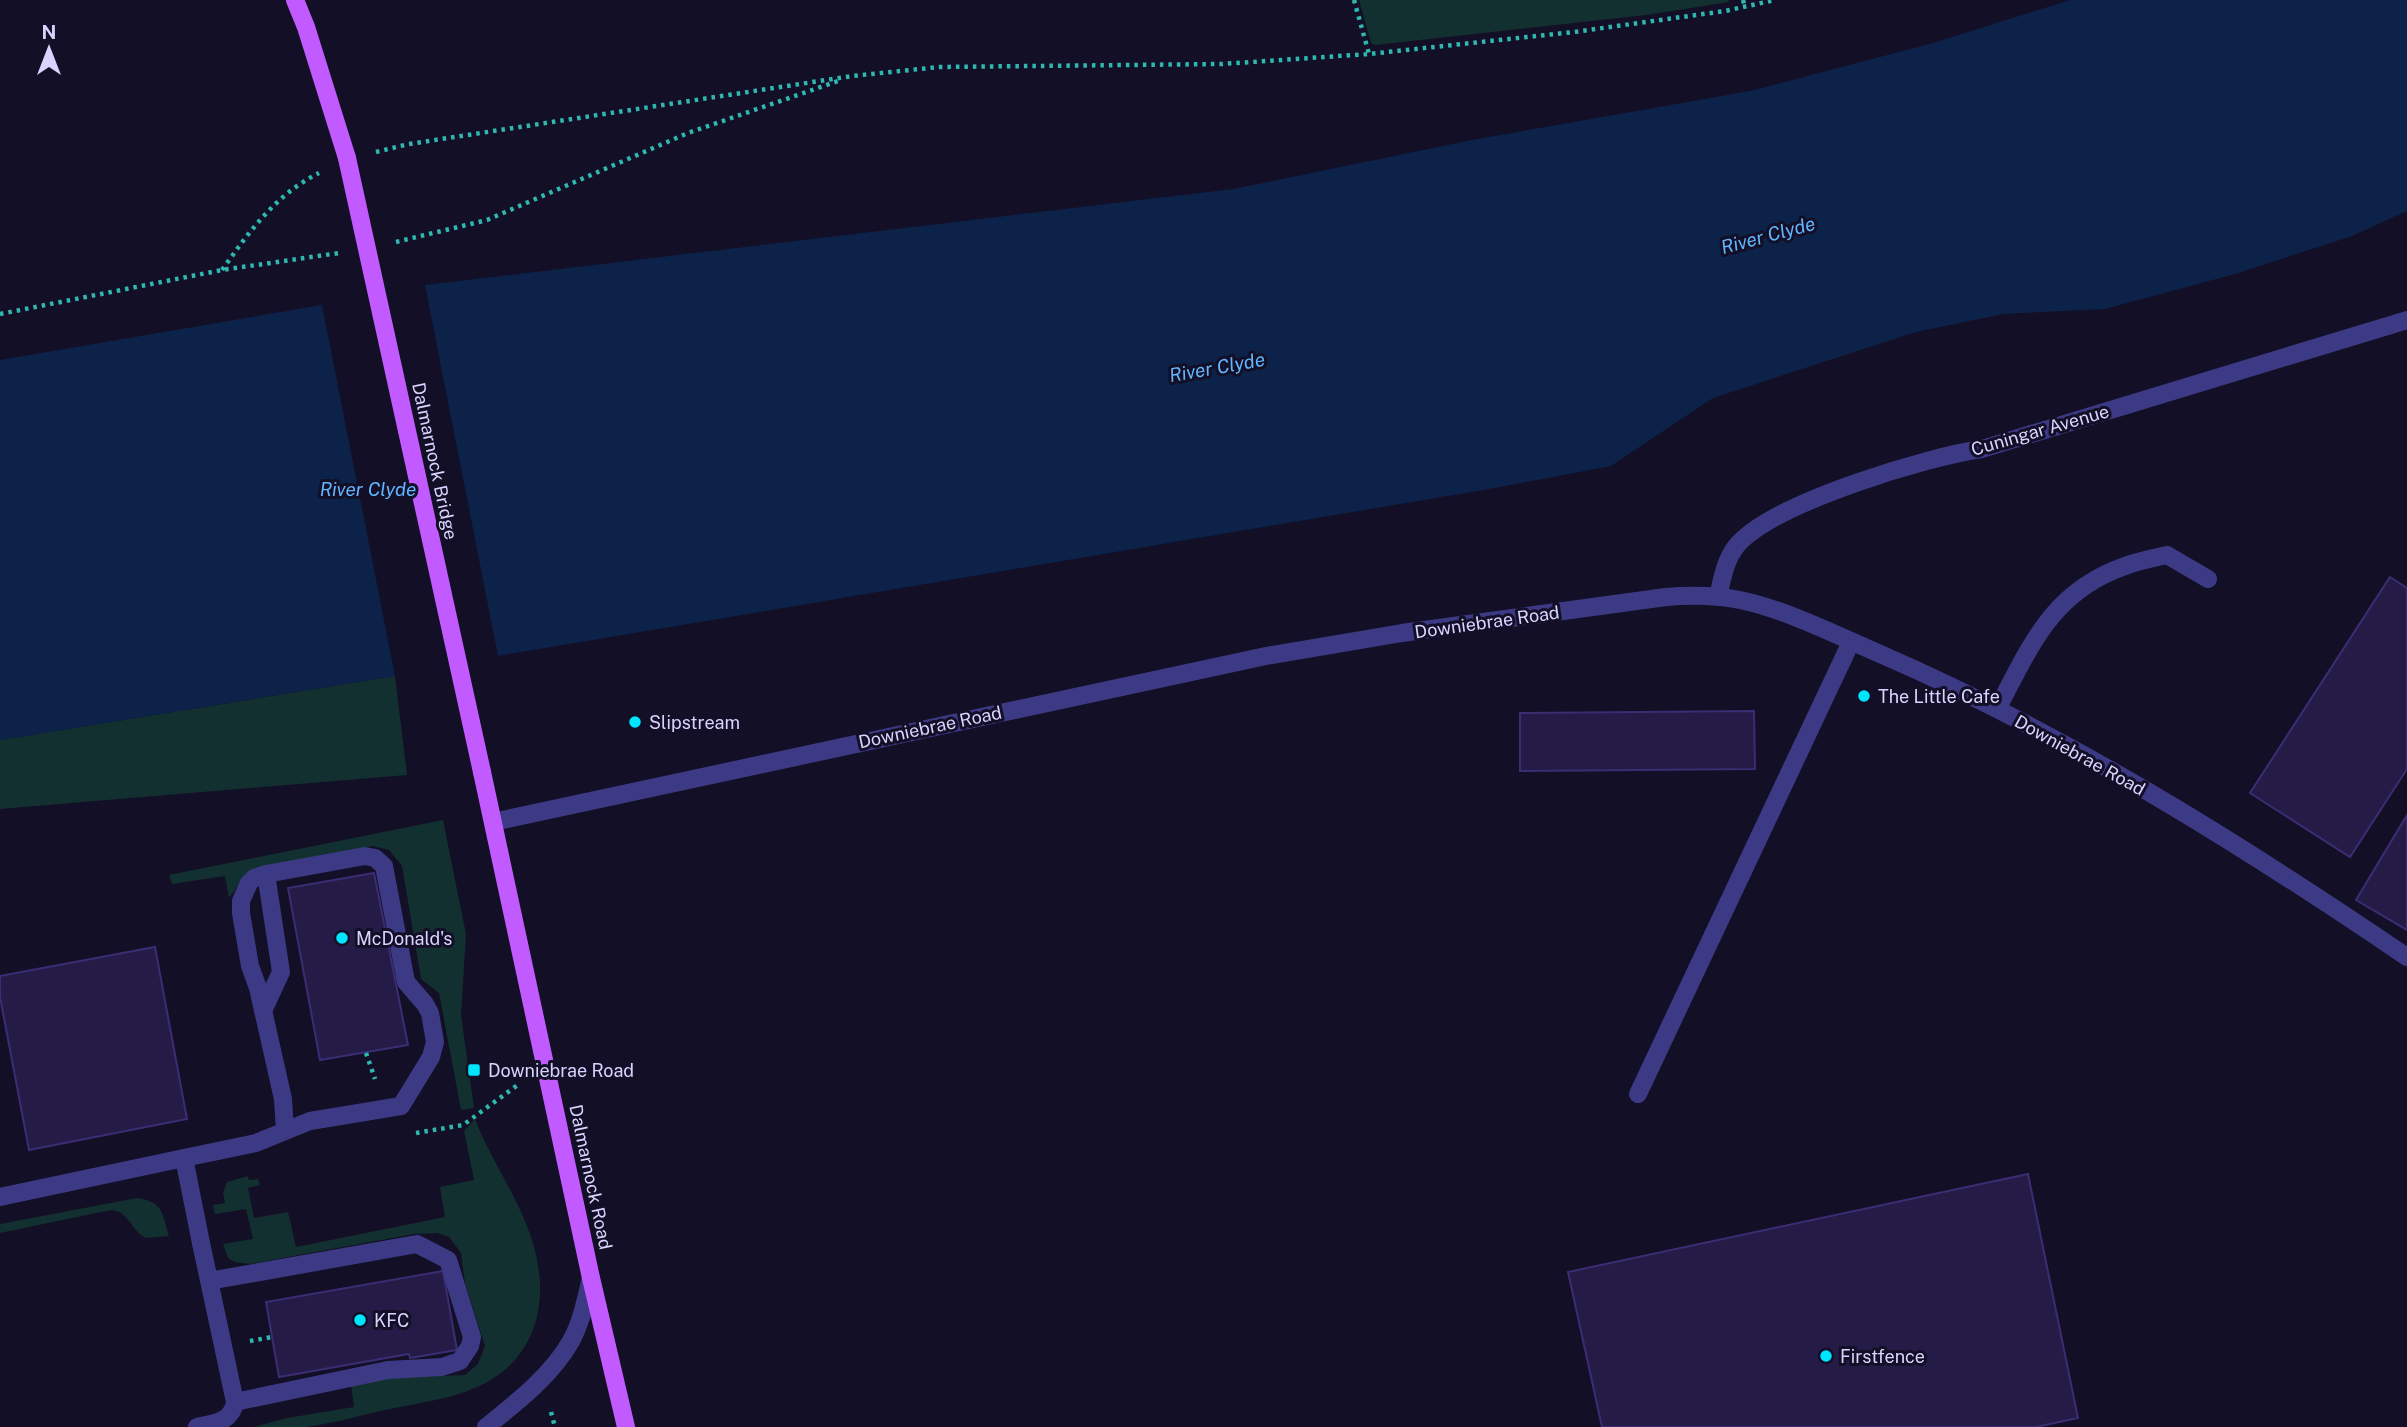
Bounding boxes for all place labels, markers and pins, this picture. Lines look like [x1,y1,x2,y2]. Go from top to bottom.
place label: The Little Cafe [1878,686,2000,707]
marker: The Little Cafe [1856,688,1872,704]
place label: Slipstream [649,712,740,733]
marker: Slipstream [627,714,643,730]
place label: McDonald's [356,928,452,949]
marker: McDonald's [334,930,350,946]
place label: Downiebrae Road [488,1060,634,1081]
marker: Downiebrae Road [466,1062,482,1078]
place label: KFC [374,1310,409,1331]
marker: KFC [352,1312,368,1328]
place label: Firstfence [1840,1346,1925,1367]
marker: Firstfence [1818,1348,1834,1364]

